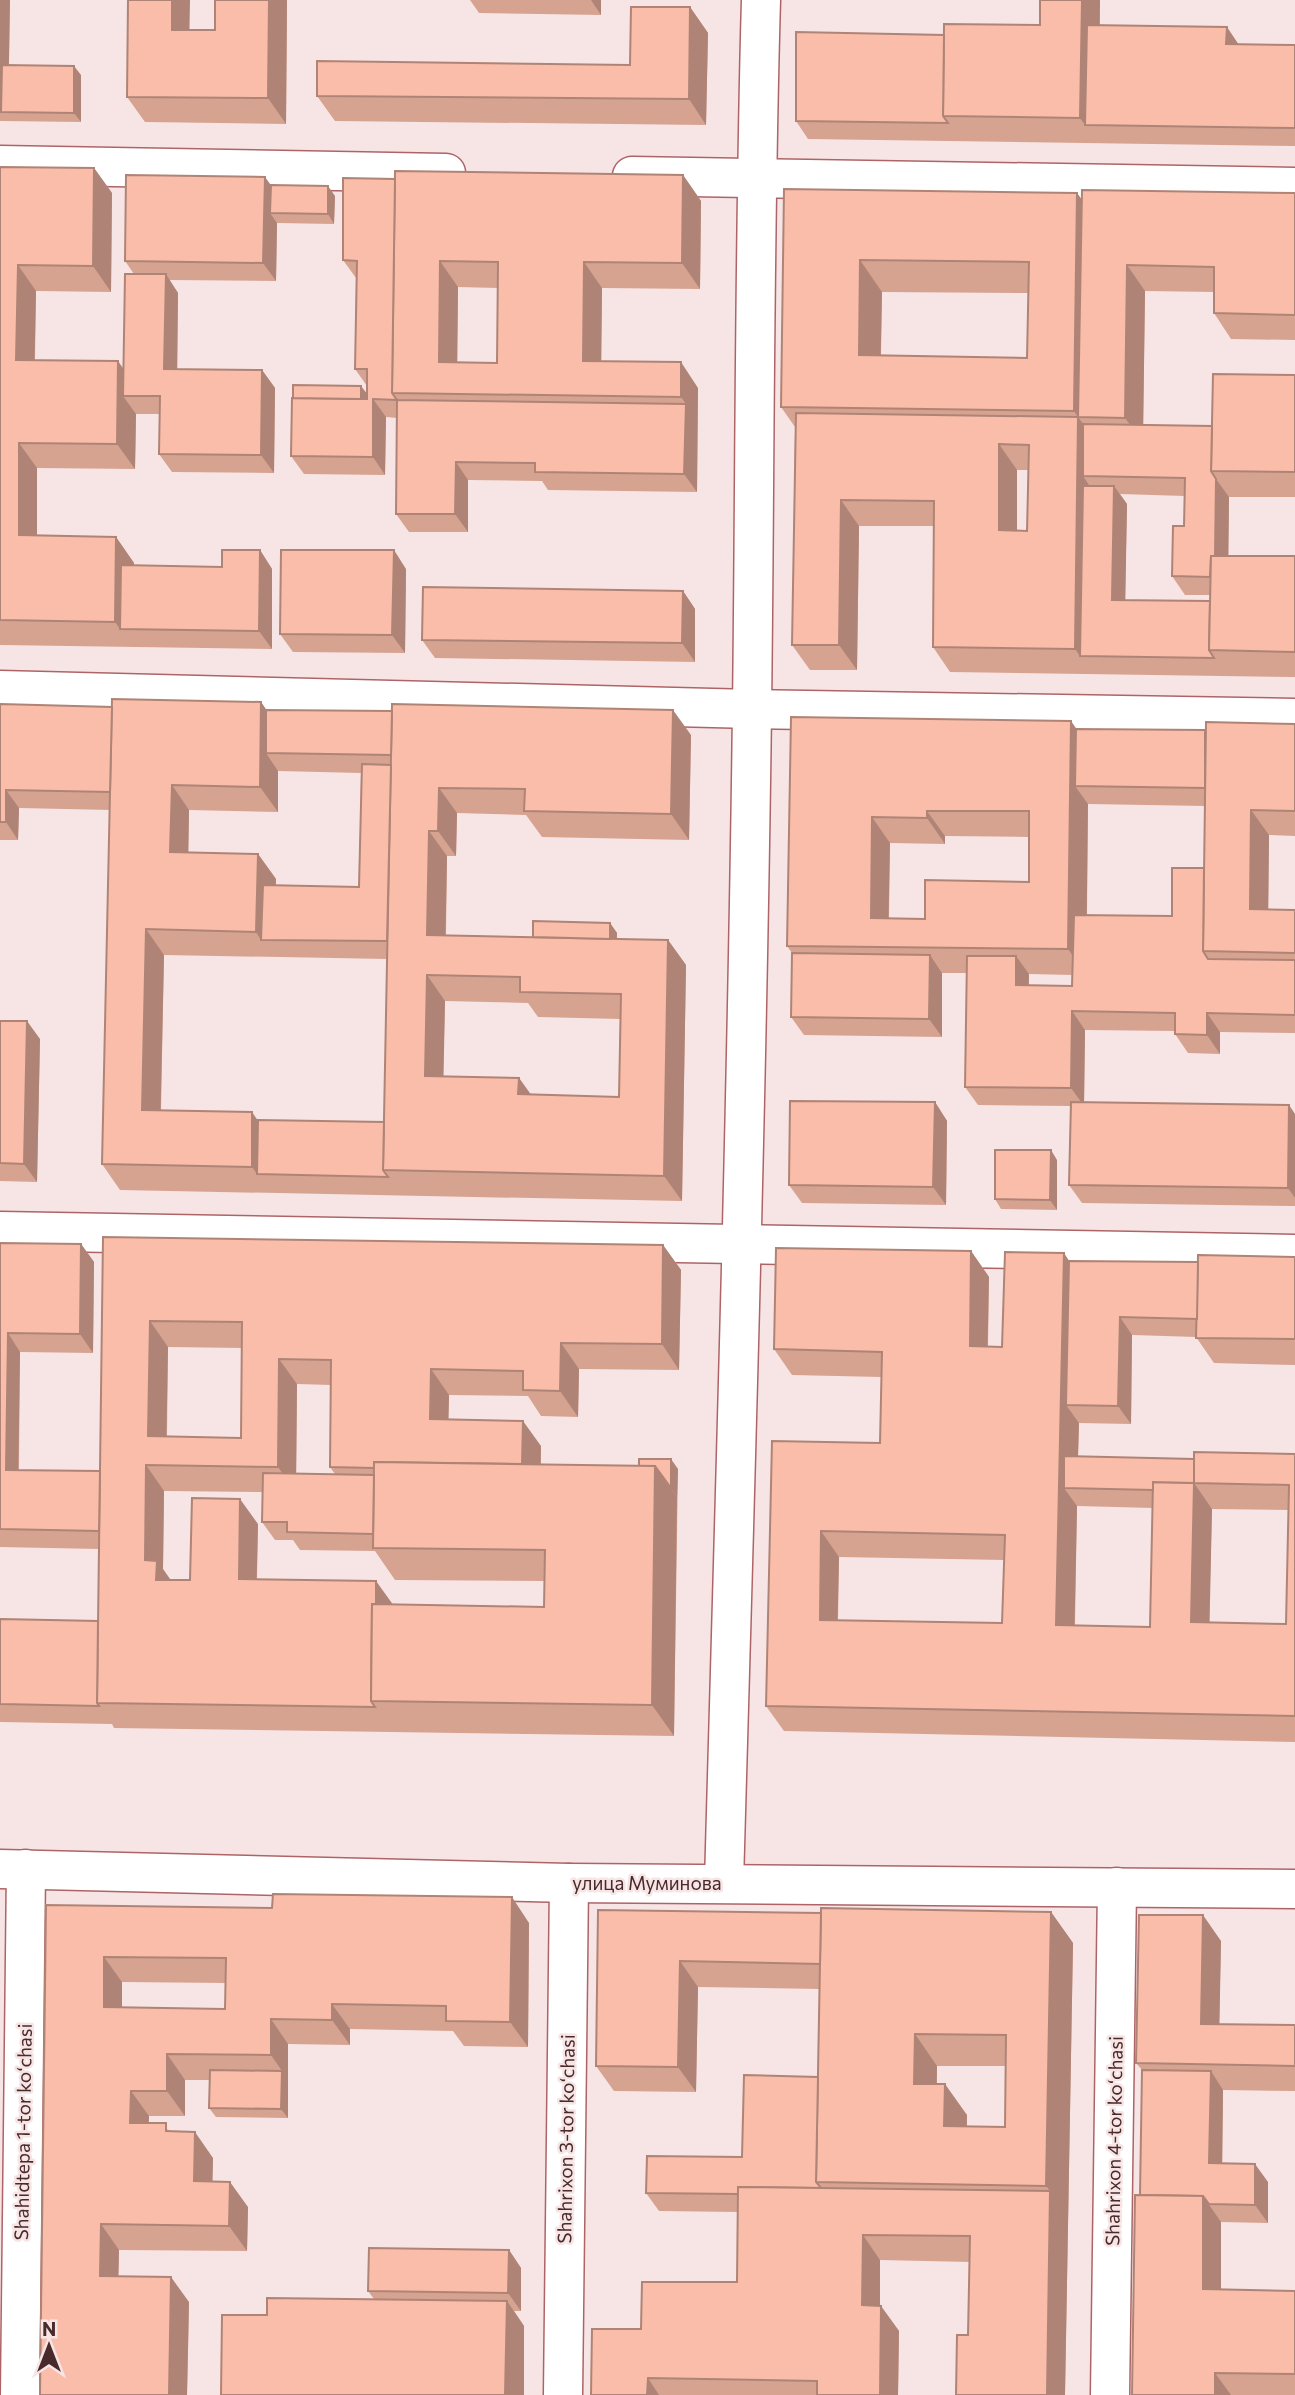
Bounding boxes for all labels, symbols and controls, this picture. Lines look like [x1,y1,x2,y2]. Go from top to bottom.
street label: улица Муминова [572,1871,722,1894]
street label: Shahidtepa 1-tor koʻchasi [9,2023,36,2241]
street label: Shahrixon 3-tor koʻchasi [552,2034,579,2244]
street label: Shahrixon 4-tor koʻchasi [1100,2036,1127,2246]
north arrow [14,2311,84,2381]
text: N [42,2317,56,2340]

